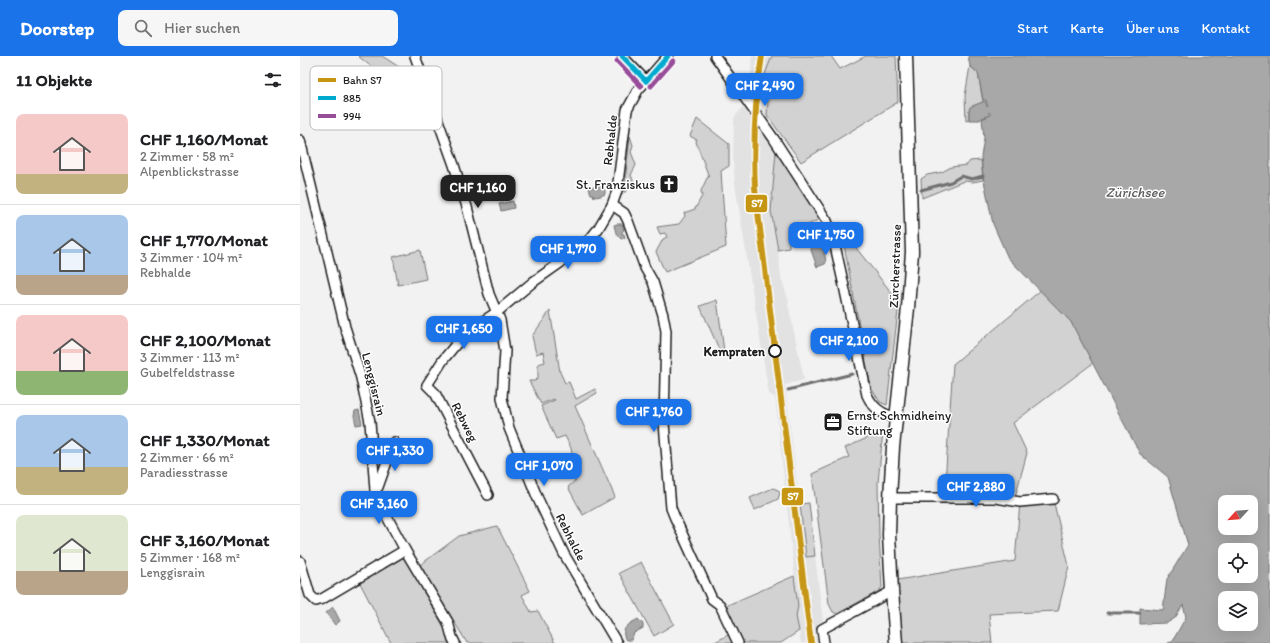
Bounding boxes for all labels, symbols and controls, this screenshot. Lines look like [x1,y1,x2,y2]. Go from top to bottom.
search box [118,10,398,46]
text: Doorstep [20,17,94,40]
icon: search [132,17,154,39]
text: Hier suchen [164,19,240,37]
text: Start [1017,20,1048,37]
text: Karte [1070,20,1104,37]
text: Über uns [1126,20,1179,37]
text: Kontakt [1201,20,1250,37]
legend [310,66,442,130]
icon: filters [262,69,284,91]
text: 11 Objekte [16,70,92,90]
pin: CHF 2,490 [719,73,811,107]
text: Bahn S7 [343,74,382,87]
text: CHF 2,490 [735,78,795,93]
text: 885 [343,92,361,105]
text: 994 [343,110,362,123]
street label: Rebhalde [600,114,620,166]
text: CHF 1,160/Monat [140,129,268,149]
icon: home [48,130,96,178]
text: 2 Zimmer · 58 m² [140,149,234,164]
text: Alpenblickstrasse [140,164,239,179]
church icon: St. Franziskus [658,173,680,195]
pin: CHF 1,160 [432,175,524,209]
place label: St. Franziskus [576,177,655,192]
text: CHF 1,160 [450,180,506,195]
water label: Zürichsee [1106,184,1165,201]
line badge: S7 [745,194,768,213]
text: S7 [751,197,763,210]
pin: CHF 1,750 [780,222,872,256]
street label: Zürcherstrasse [886,224,904,308]
text: CHF 1,750 [797,227,855,242]
text: CHF 1,770/Monat [140,230,268,250]
icon: home [48,231,96,279]
pin: CHF 1,770 [522,236,614,270]
text: CHF 1,770 [540,241,596,256]
text: 3 Zimmer · 104 m² [140,250,242,265]
text: Rebhalde [140,265,191,280]
pin: CHF 1,650 [418,316,510,350]
text: CHF 1,650 [435,321,493,336]
pin: CHF 2,100 [803,328,895,362]
text: CHF 2,100/Monat [140,330,271,350]
icon: home [48,331,96,379]
text: CHF 2,100 [820,333,878,348]
place label: Kempraten [704,344,766,360]
marker: Kempraten [768,344,782,358]
text: 3 Zimmer · 113 m² [140,350,240,365]
street label: Lenggisrain [359,351,389,418]
text: Gubelfeldstrasse [140,365,235,380]
pin: CHF 1,760 [608,399,700,433]
street label: Rebweg [449,400,481,445]
text: CHF 1,760 [625,404,683,419]
place label: Ernst Schmidheiny Stiftung [847,408,951,438]
office icon: Ernst Schmidheiny Stiftung [822,411,844,433]
text: CHF 1,330/Monat [140,430,270,450]
icon: home [48,431,96,479]
pin: CHF 1,330 [349,438,441,472]
text: CHF 1,330 [366,443,424,458]
text: 2 Zimmer · 66 m² [140,450,234,465]
pin: CHF 1,070 [498,453,590,487]
text: CHF 1,070 [515,458,573,473]
text: Paradiesstrasse [140,465,228,480]
pin: CHF 2,880 [930,474,1022,508]
text: CHF 2,880 [946,479,1006,494]
line badge: S7 [781,487,804,506]
text: S7 [787,490,799,503]
pin: CHF 3,160 [333,491,425,525]
north arrow [1218,495,1258,535]
map controls [1218,495,1258,631]
text: CHF 3,160 [350,496,408,511]
street label: Rebhalde [553,511,589,563]
text: CHF 3,160/Monat [140,530,269,550]
icon: home [48,531,96,579]
button: locate [1218,543,1258,583]
text: 5 Zimmer · 168 m² [140,550,240,565]
text: Lenggisrain [140,565,205,580]
button: layers [1218,591,1258,631]

